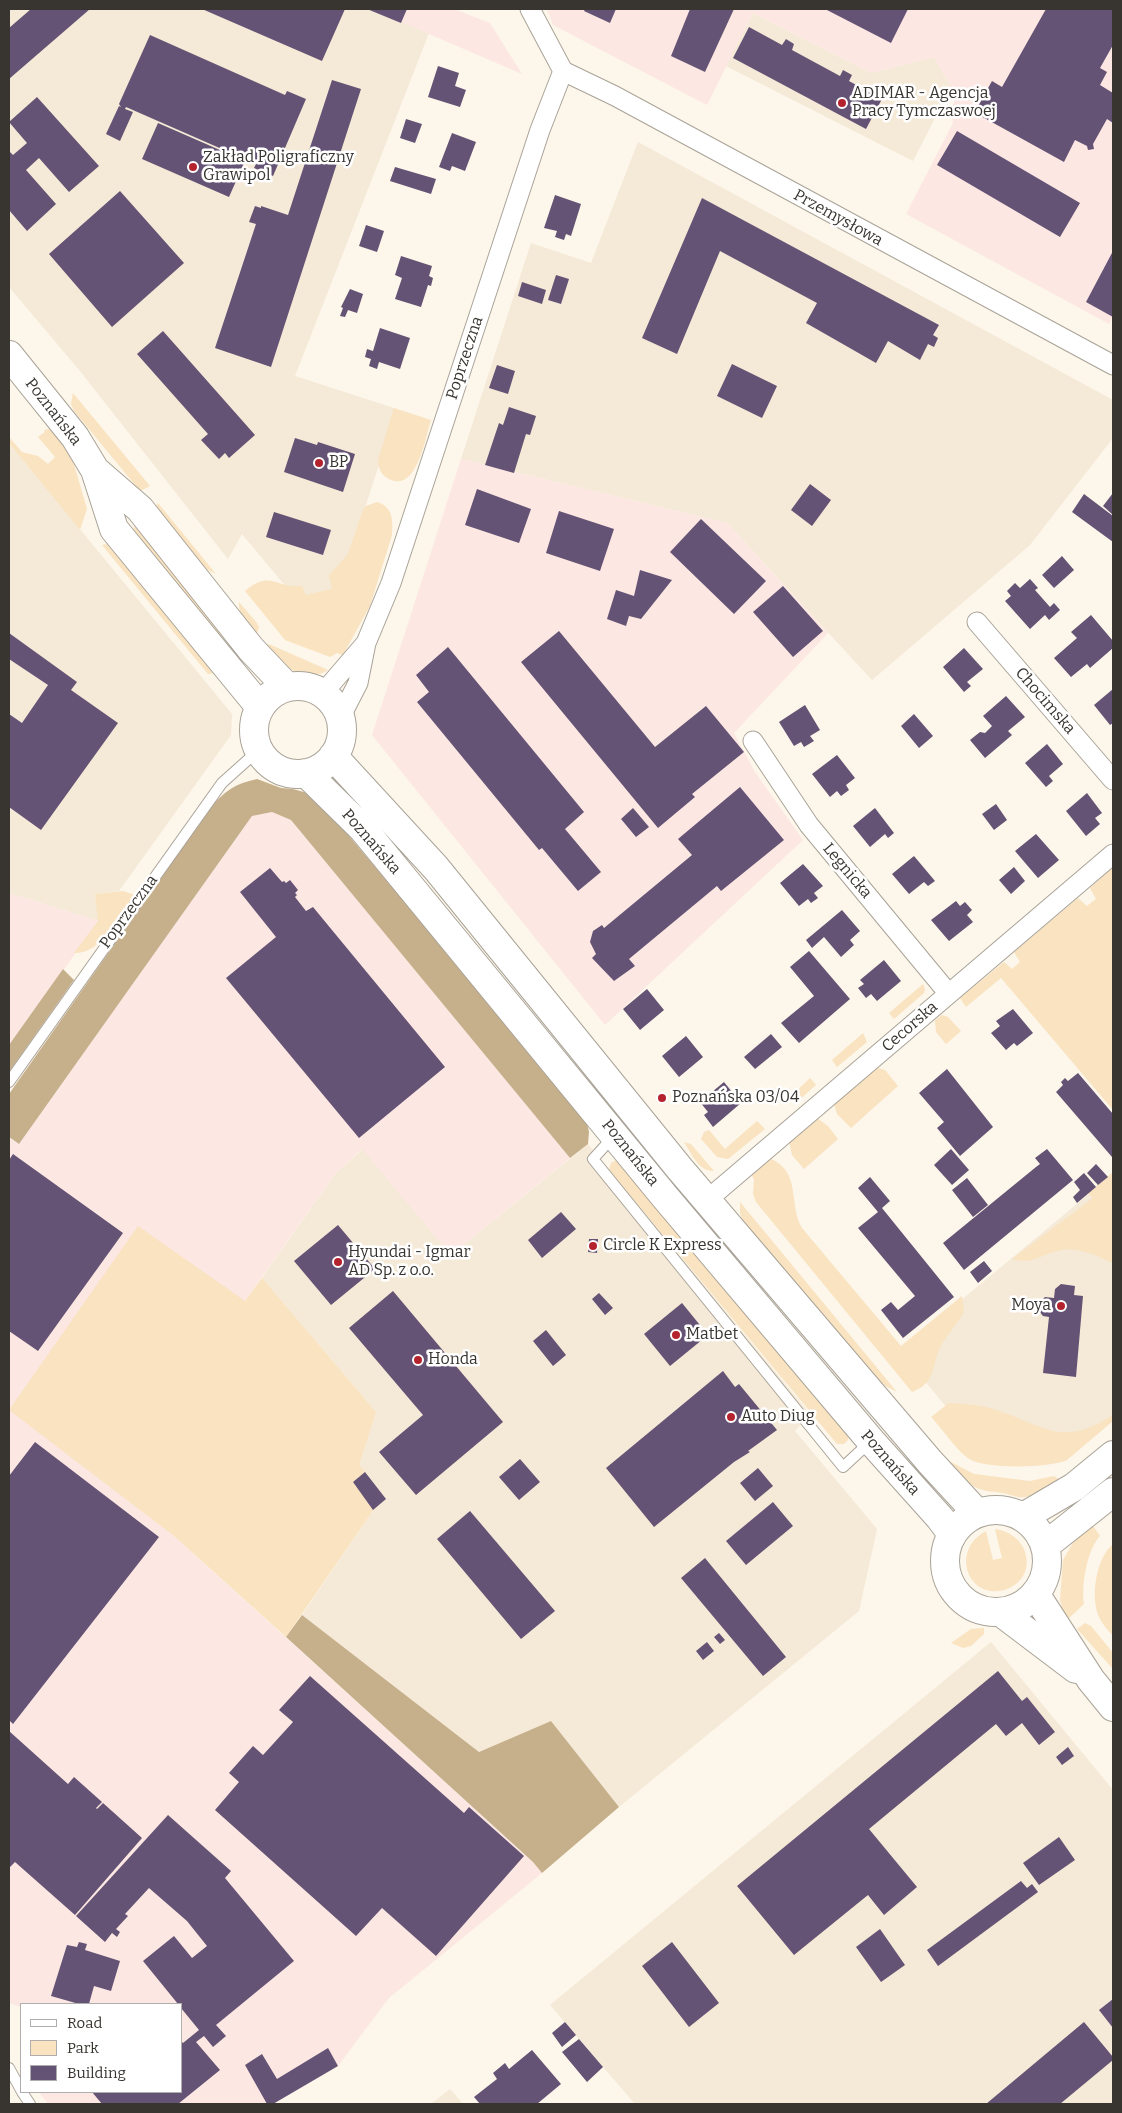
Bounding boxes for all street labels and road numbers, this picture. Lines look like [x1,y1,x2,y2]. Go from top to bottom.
street label: Przemysłowa [790,186,886,250]
street label: Poprzeczna [443,314,487,402]
street label: Poznańska [21,374,85,450]
street label: Chocimska [1011,664,1079,738]
street label: Poznańska [337,805,405,879]
street label: Legnicka [818,839,876,903]
street label: Poprzeczna [96,871,162,953]
street label: Cecorska [878,998,942,1056]
street label: Poznańska [597,1116,663,1190]
street label: Poznańska [856,1426,924,1500]

